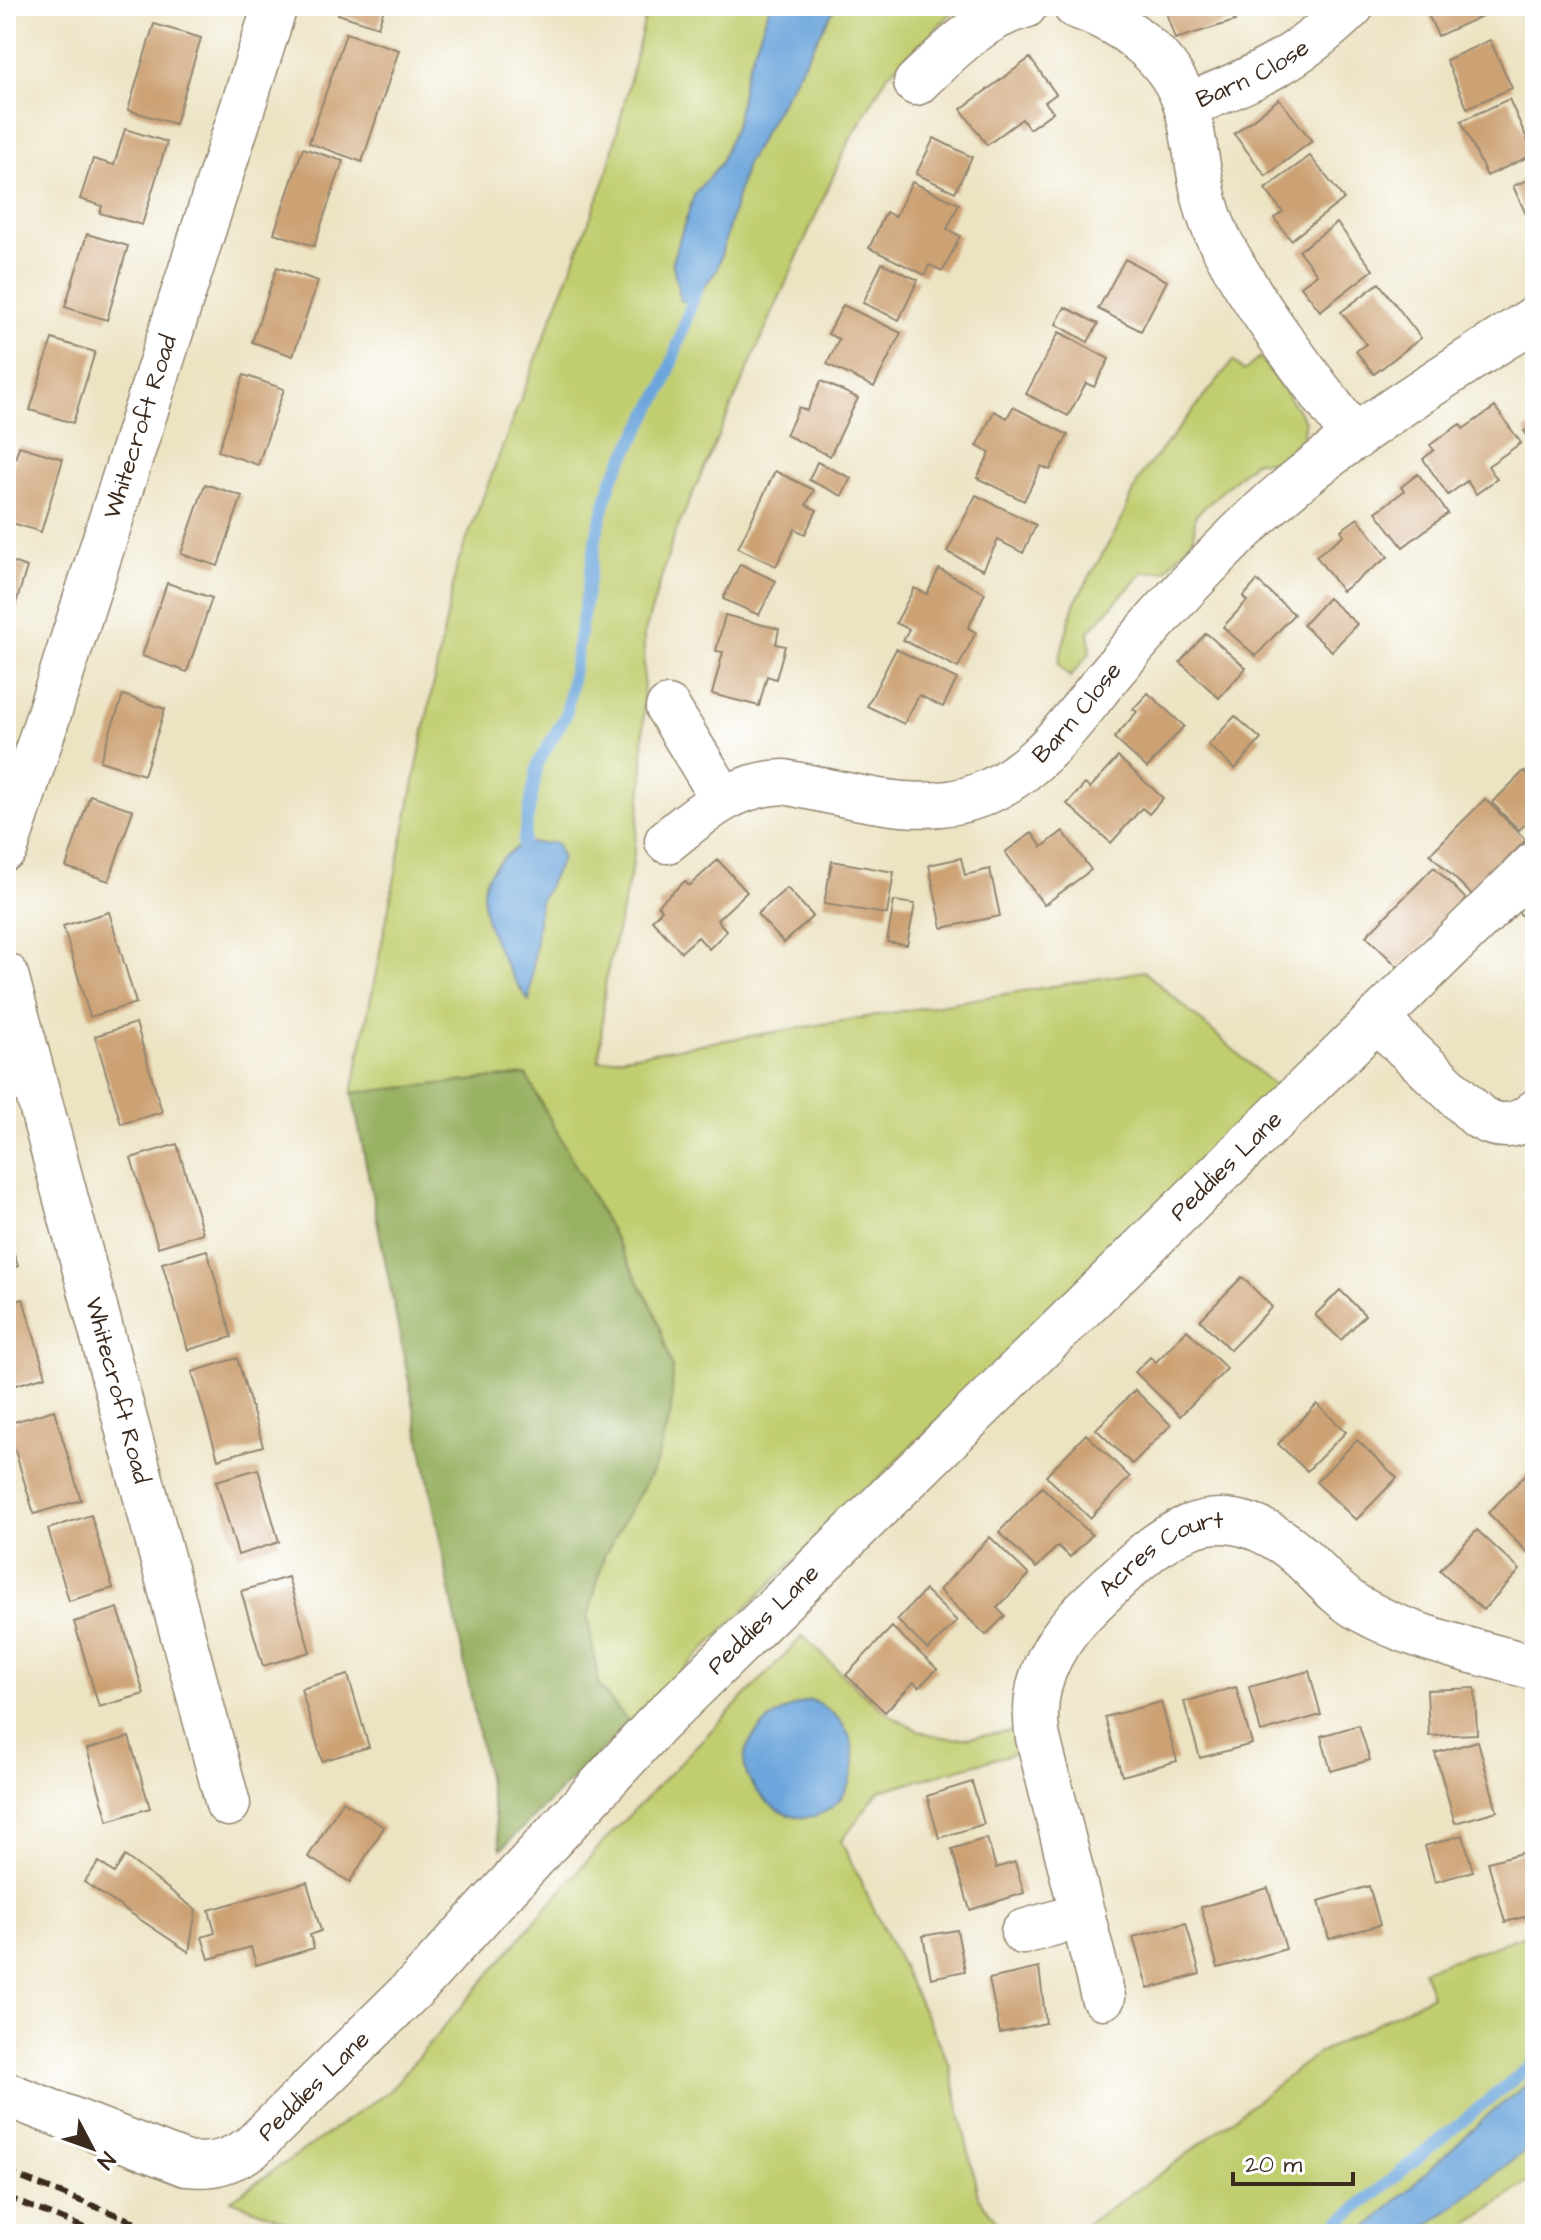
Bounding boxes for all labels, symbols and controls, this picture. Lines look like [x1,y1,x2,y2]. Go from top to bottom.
street label: Barn Close [1191,31,1316,117]
street label: Whitecroft Road [95,331,186,523]
street label: Barn Close [1025,655,1130,772]
street label: Peddies Lane [1163,1103,1290,1229]
street label: Whitecroft Road [76,1294,158,1487]
street label: Acres Court [1091,1504,1224,1605]
street label: Peddies Lane [700,1557,827,1683]
street label: Peddies Lane [250,2023,378,2149]
north arrow [52,2108,132,2188]
scale bar [1233,2136,1353,2186]
text: N [90,2145,122,2176]
text: 20 m [1245,2148,1302,2182]

